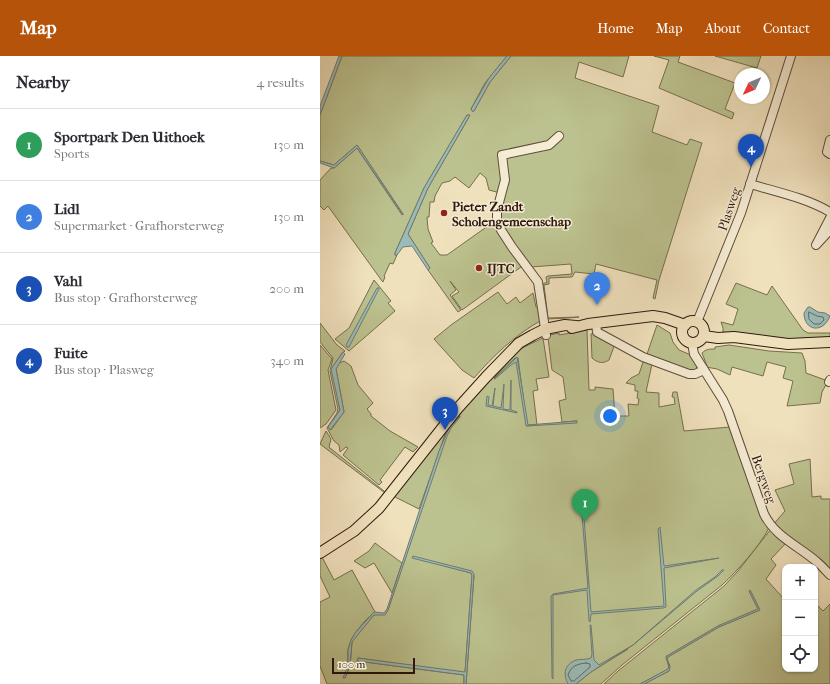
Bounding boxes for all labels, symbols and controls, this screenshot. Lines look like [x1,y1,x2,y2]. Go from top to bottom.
text: Map [20,17,56,39]
text: Home [597,20,634,37]
text: Map [656,20,683,37]
text: About [705,20,741,37]
text: Contact [763,20,810,37]
north arrow [734,68,770,104]
text: Nearby [16,72,70,92]
text: 4 results [257,75,304,90]
text: Sportpark Den Uithoek [54,128,205,146]
pin: 4 [738,134,764,167]
text: 1 [27,137,31,152]
text: 130 m [273,137,304,152]
text: Sports [54,146,89,161]
street label: Plasweg [715,184,744,233]
place label: Pieter Zandt Scholengemeenschap [452,199,571,230]
text: Lidl [54,200,80,218]
marker: Pieter Zandt Scholengemeenschap [439,208,449,218]
text: 2 [26,209,32,224]
text: 130 m [273,209,304,224]
text: Supermarket · Grafhorsterweg [54,218,224,233]
place label: IJTC [487,261,515,277]
marker: IJTC [474,263,484,273]
text: Vahl [54,272,82,290]
pin: 2 [584,272,610,305]
text: 3 [26,281,32,296]
text: 200 m [269,281,304,296]
text: Bus stop · Grafhorsterweg [54,290,197,305]
text: Fuite [54,344,88,362]
text: 4 [25,353,33,368]
text: 340 m [270,353,304,368]
text: Bus stop · Plasweg [54,362,154,377]
pin: 3 [432,397,458,430]
your location [600,406,620,426]
street label: Bergweg [749,453,780,506]
pin: 1 [572,489,598,522]
map controls [782,564,818,672]
button: + [782,564,818,600]
button: − [782,600,818,636]
button: locate [782,636,818,672]
scale bar [332,656,415,675]
text: 100 m [338,658,366,671]

